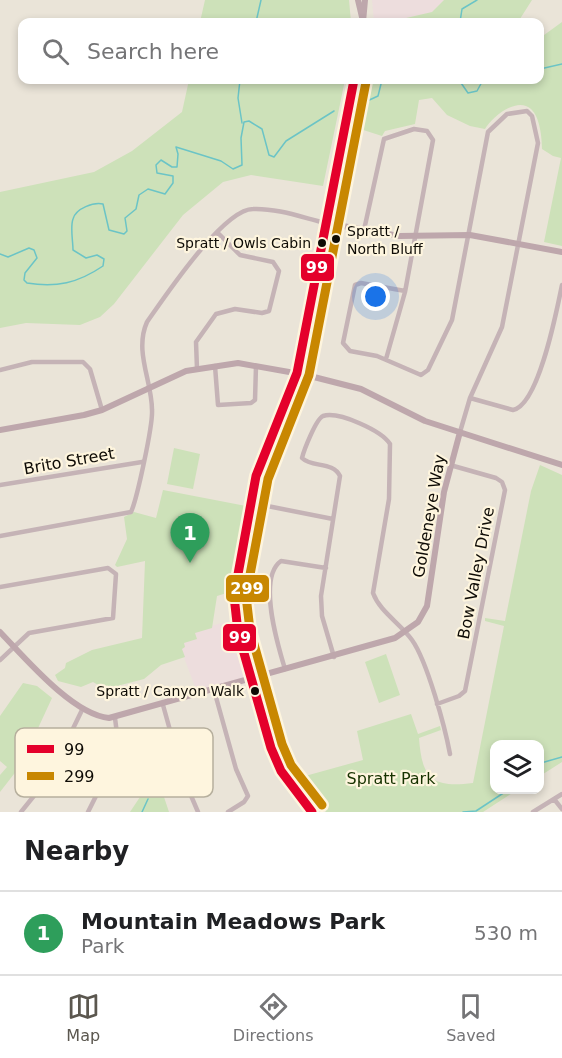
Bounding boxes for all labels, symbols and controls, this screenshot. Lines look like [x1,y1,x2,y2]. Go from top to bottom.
search box [18,18,544,84]
icon: search [39,35,72,68]
text: Search here [87,39,219,64]
place label: Spratt / North Bluff [347,223,423,257]
marker: Spratt / North Bluff [330,233,342,245]
place label: Spratt / Owls Cabin [176,235,311,251]
marker: Spratt / Owls Cabin [316,237,328,249]
line badge: 99 [300,253,335,282]
text: 99 [306,258,328,277]
your location [361,282,390,311]
street label: Brito Street [22,444,116,478]
street label: Goldeneye Way [409,453,449,579]
street label: Bow Valley Drive [454,505,498,641]
pin: 1 [170,514,210,563]
line badge: 299 [225,574,270,603]
text: 299 [230,579,264,598]
line badge: 99 [222,623,257,652]
text: 99 [229,628,251,647]
place label: Spratt / Canyon Walk [96,683,245,699]
marker: Spratt / Canyon Walk [249,685,261,697]
legend [15,728,213,797]
text: 99 [64,740,84,759]
map controls [490,740,544,794]
button: layers [490,740,544,794]
text: 299 [64,767,95,786]
park label: Spratt Park [347,769,436,788]
text: Nearby [24,836,129,866]
text: Mountain Meadows Park [81,909,385,934]
text: 1 [37,921,50,945]
text: 530 m [474,921,538,945]
text: Park [81,934,124,958]
tab: Map [66,990,100,1045]
tab: Directions [233,990,313,1045]
tab: Saved [446,990,496,1045]

